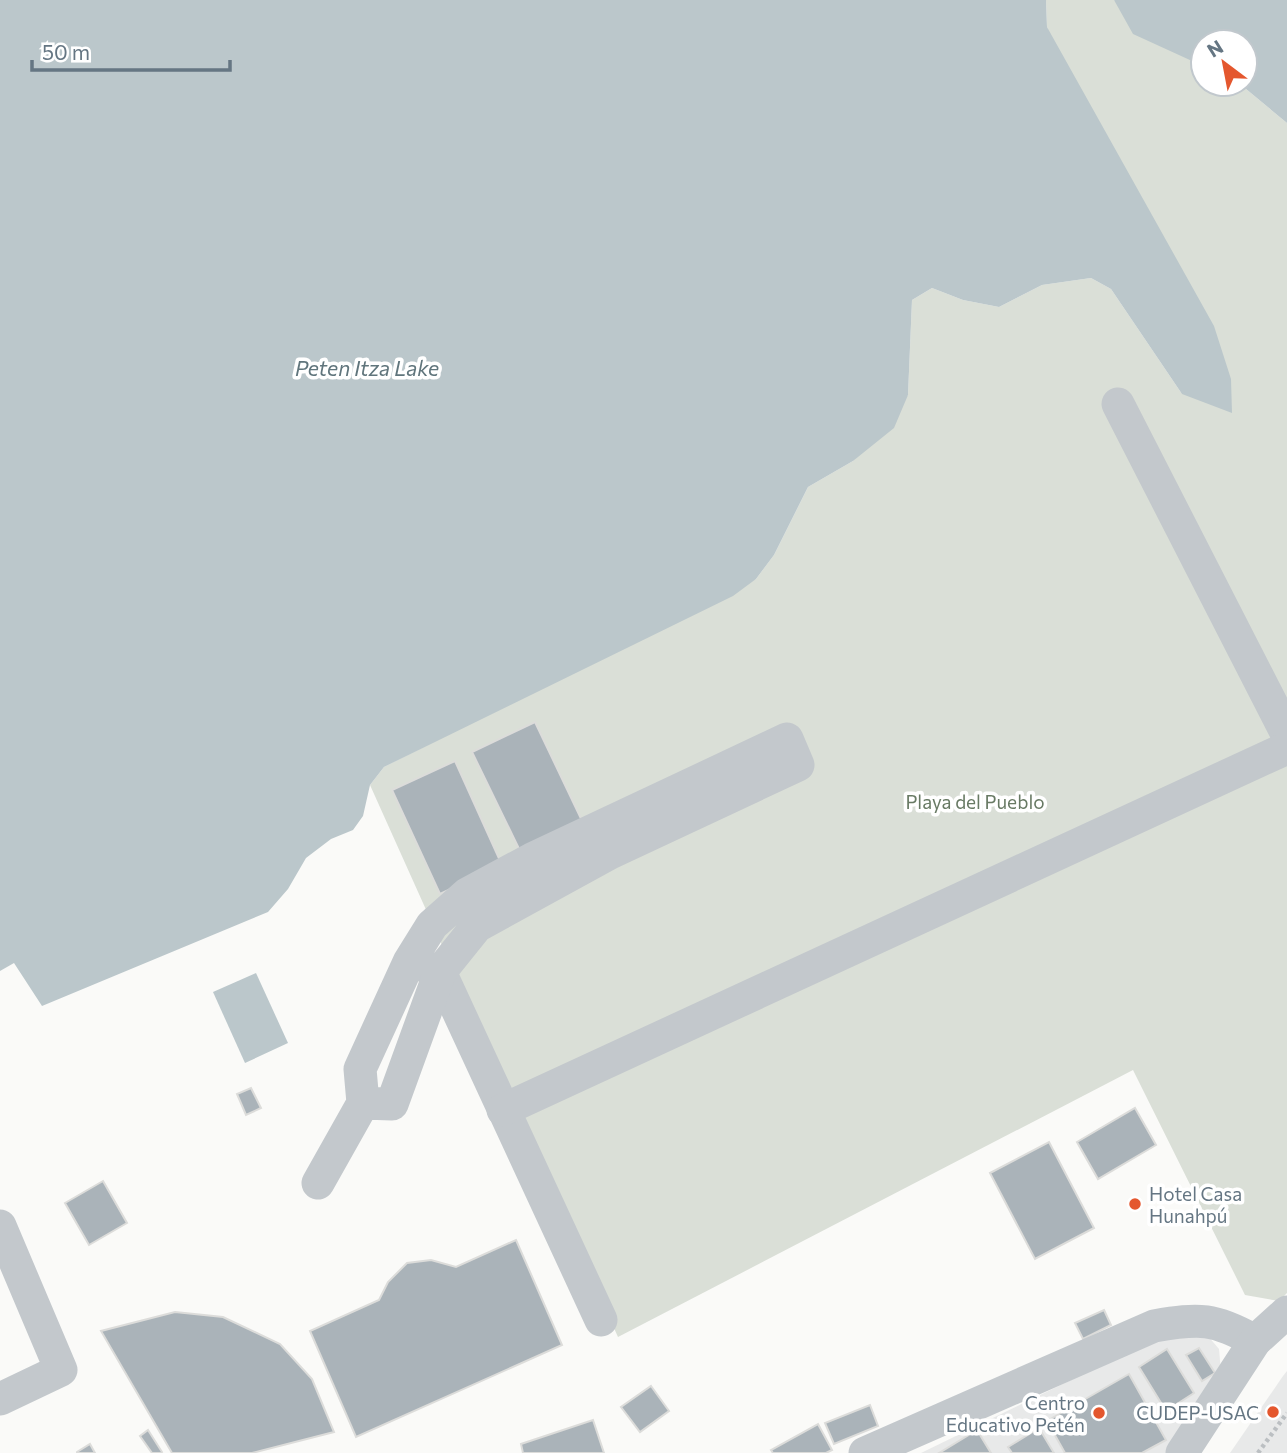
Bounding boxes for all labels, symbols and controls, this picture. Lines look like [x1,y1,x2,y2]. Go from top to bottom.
scale bar [32,28,229,72]
north arrow [1189,28,1259,98]
text: N [1203,35,1227,62]
text: 50 m [42,39,90,64]
water label: Peten Itza Lake [295,355,439,380]
park label: Playa del Pueblo [905,790,1045,813]
place label: Hotel Casa Hunahpú [1149,1182,1242,1227]
marker: Hotel Casa Hunahpú [1127,1196,1143,1212]
place label: Centro Educativo Petén [946,1391,1085,1436]
place label: CUDEP-USAC [1136,1401,1259,1424]
marker: CUDEP-USAC [1265,1404,1281,1420]
marker: Centro Educativo Petén [1091,1405,1107,1421]

